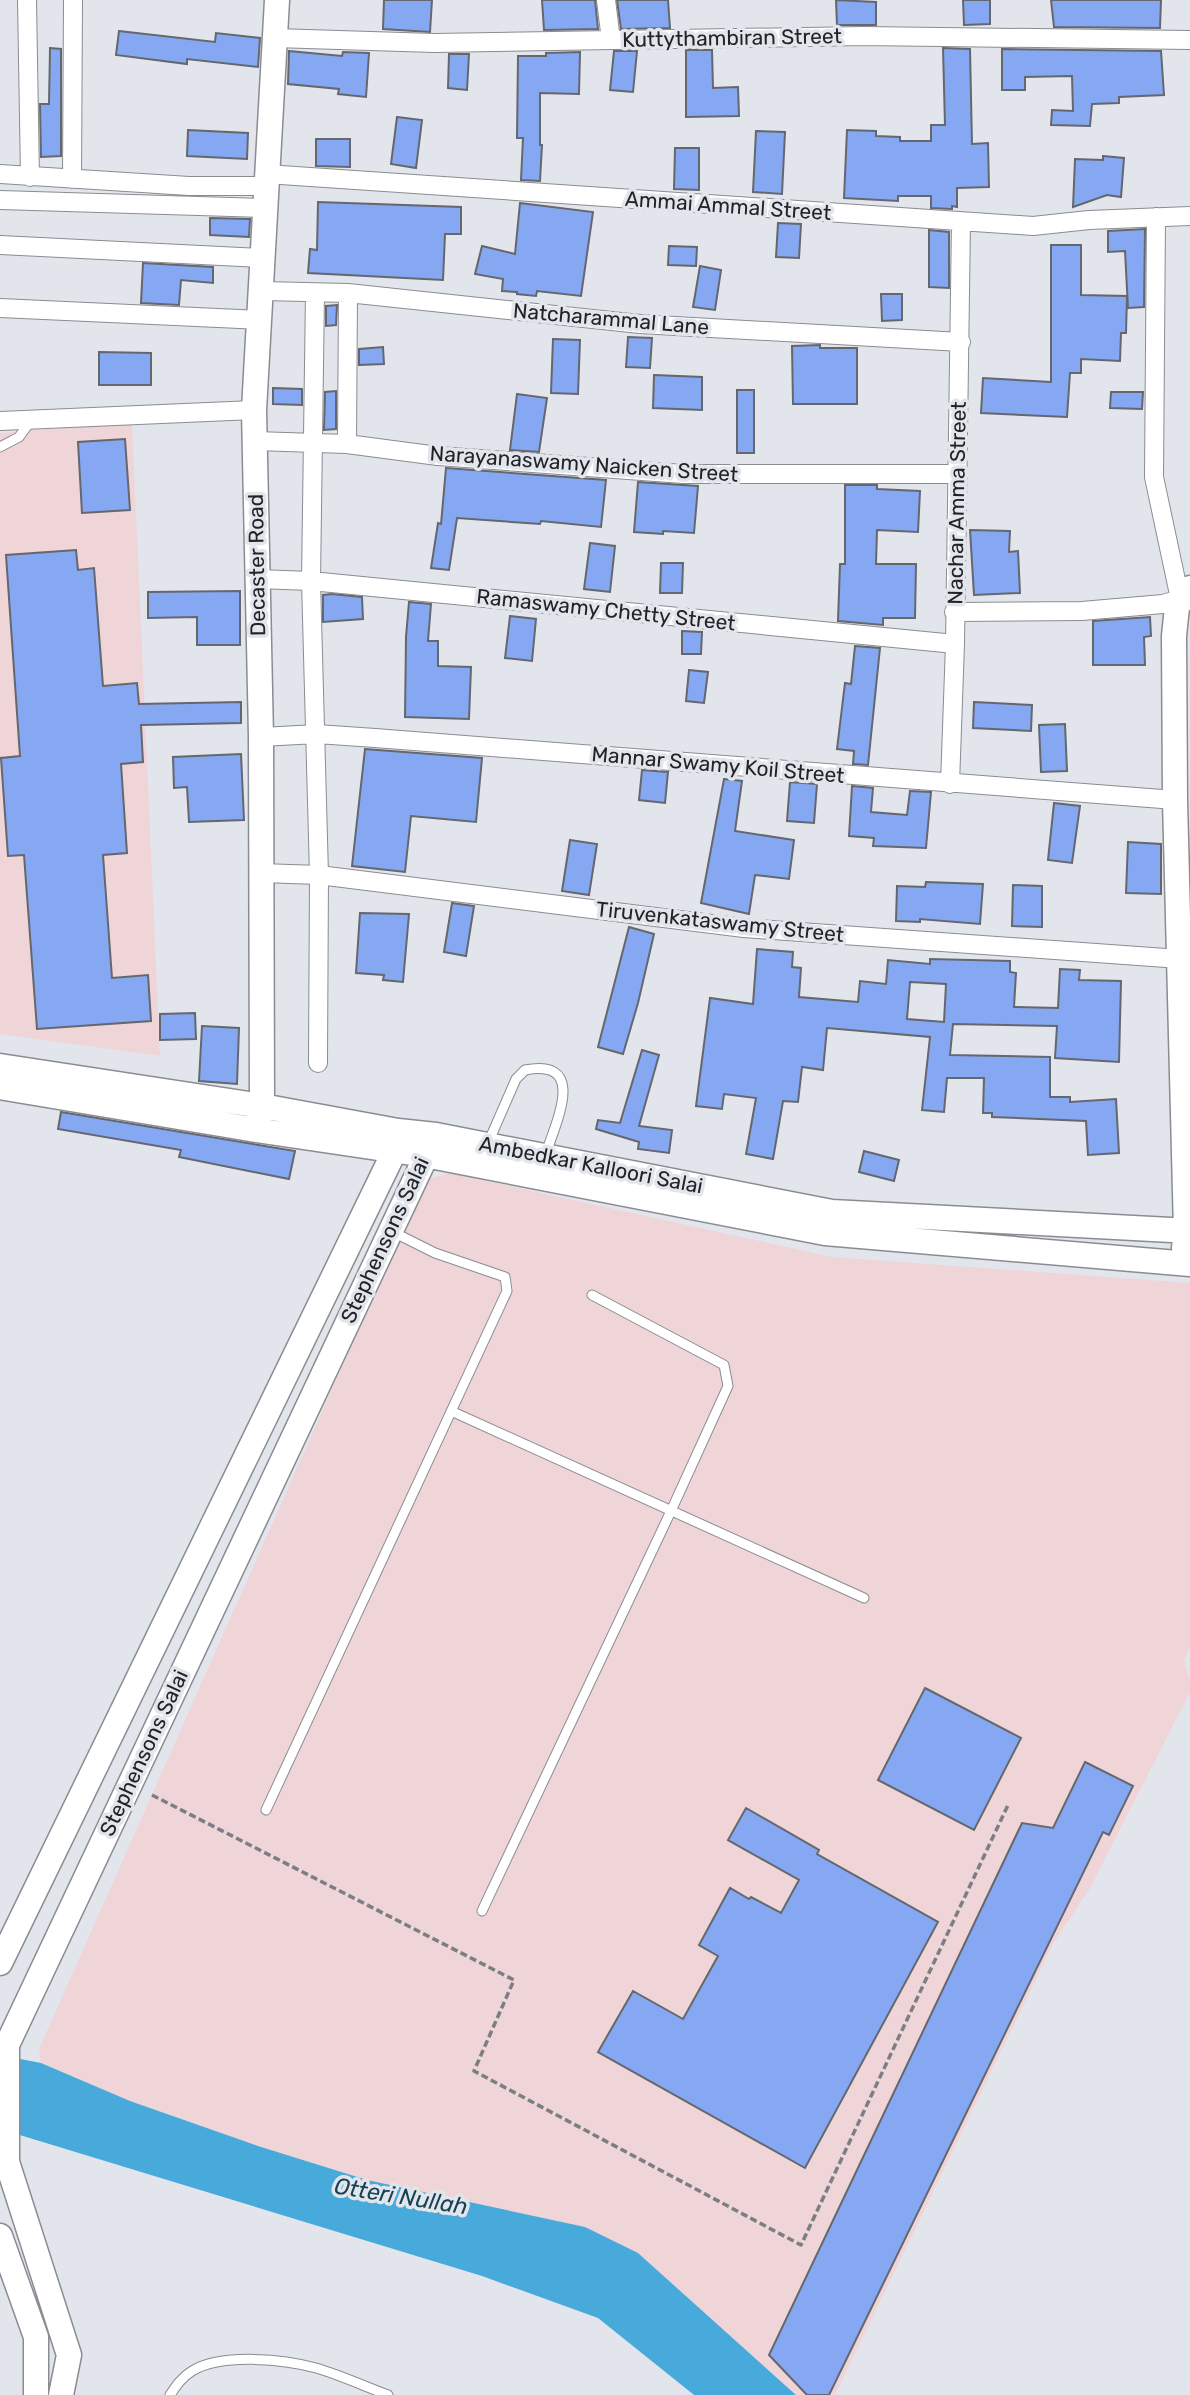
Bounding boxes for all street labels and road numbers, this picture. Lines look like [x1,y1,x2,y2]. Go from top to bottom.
street label: Kuttythambiran Street [622,23,842,52]
street label: Ammai Ammal Street [624,186,832,225]
street label: Natcharammal Lane [512,297,710,340]
street label: Nachar Amma Street [942,401,971,605]
street label: Narayanaswamy Naicken Street [429,440,739,487]
street label: Decaster Road [243,494,270,636]
street label: Ramaswamy Chetty Street [475,583,737,636]
street label: Mannar Swamy Koil Street [591,741,846,788]
street label: Tiruvenkataswamy Street [595,896,845,947]
street label: Ambedkar Kalloori Salai [477,1131,705,1198]
street label: Stephensons Salai [335,1153,434,1327]
street label: Stephensons Salai [94,1666,193,1840]

